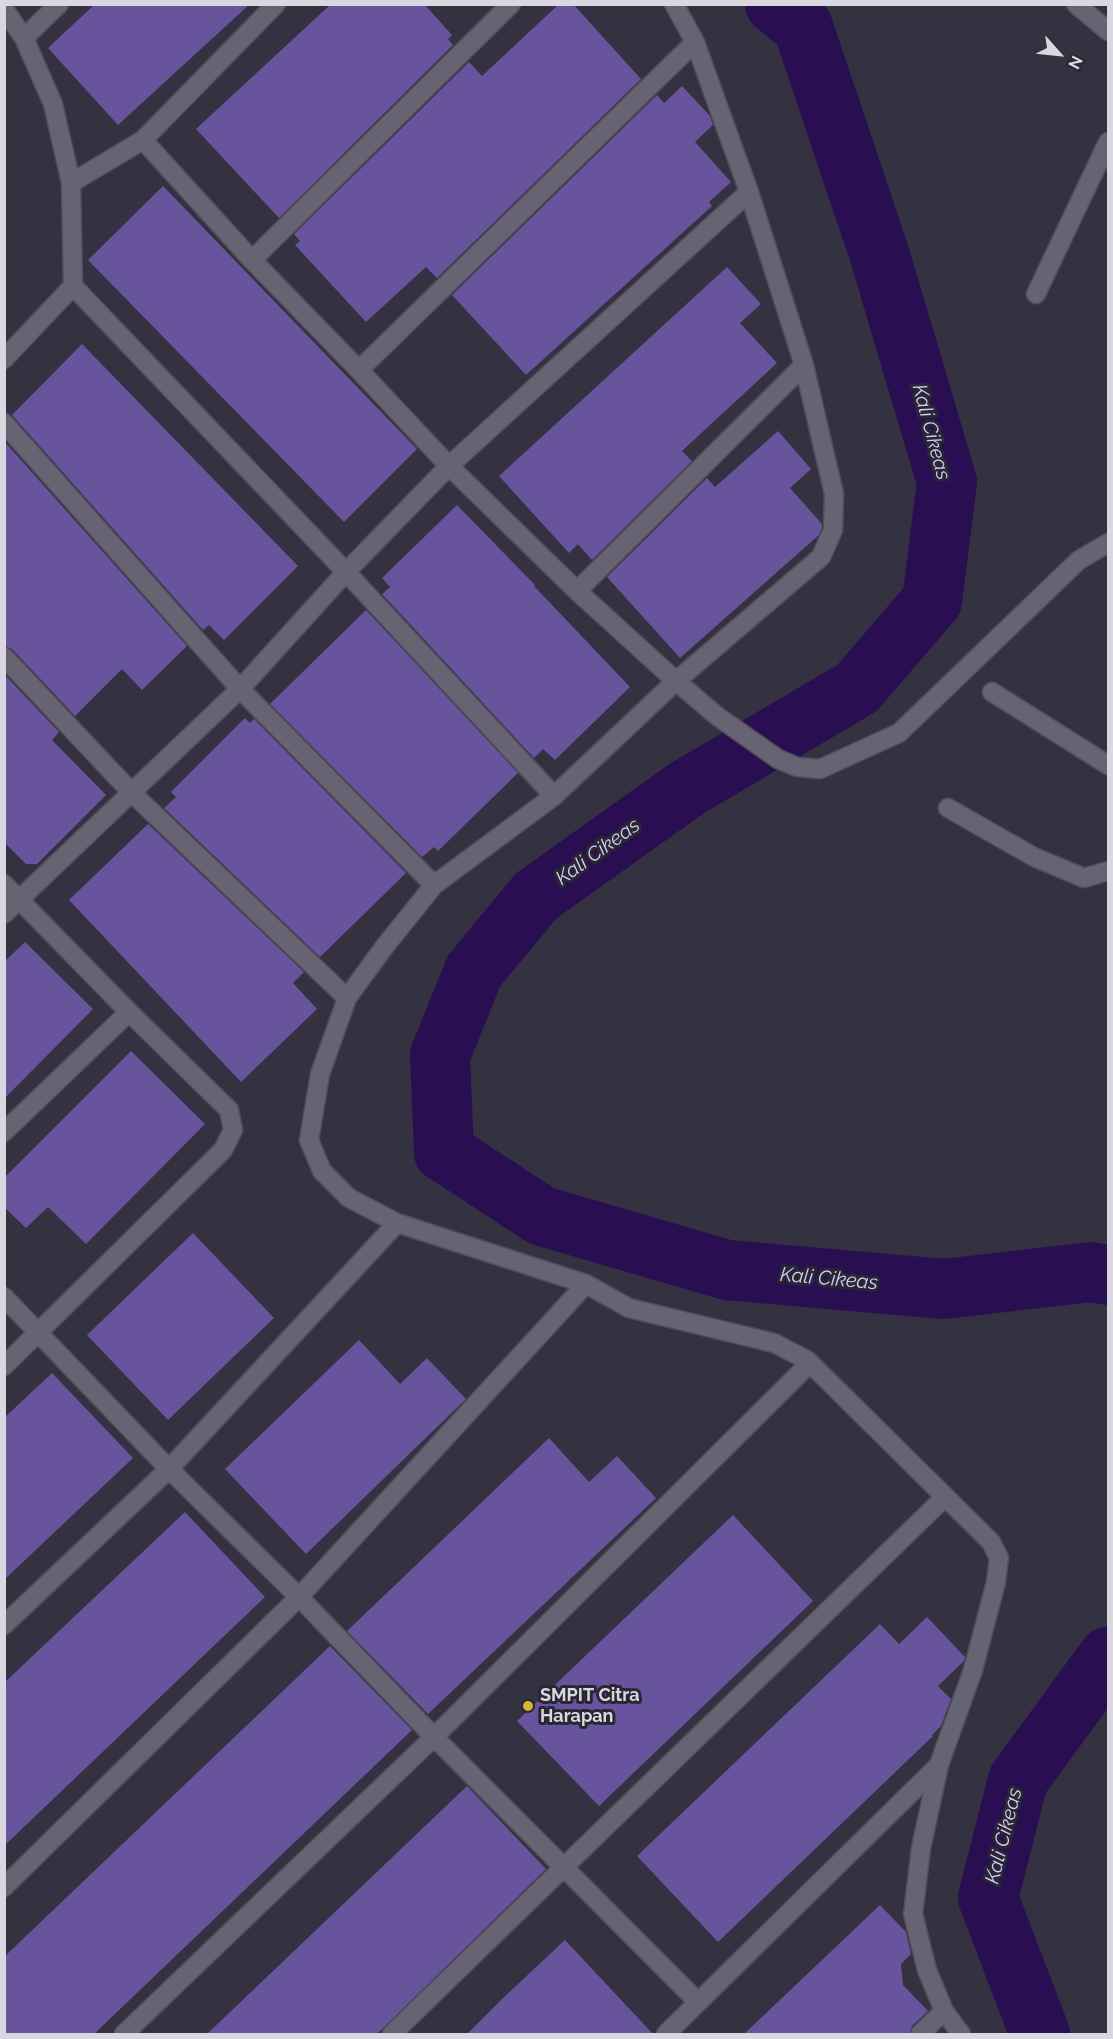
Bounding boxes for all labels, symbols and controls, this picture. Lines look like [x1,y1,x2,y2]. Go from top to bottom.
north arrow [1029,24,1089,84]
text: N [1064,53,1087,72]
water label: Kali Cikeas [907,382,955,482]
water label: Kali Cikeas [551,813,645,891]
water label: Kali Cikeas [779,1263,879,1295]
place label: SMPIT Citra Harapan [540,1685,640,1728]
marker: SMPIT Citra Harapan [521,1699,535,1713]
water label: Kali Cikeas [980,1785,1028,1887]

